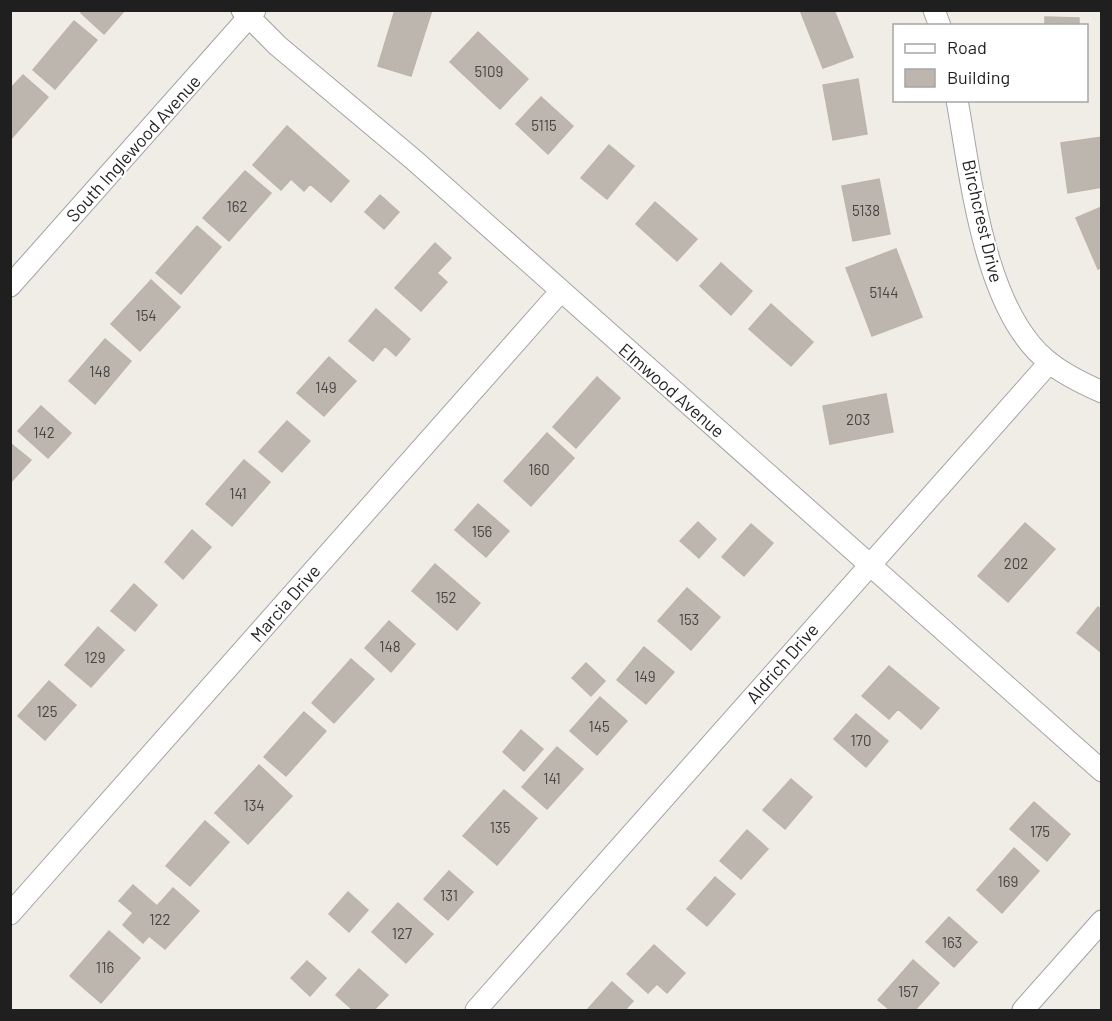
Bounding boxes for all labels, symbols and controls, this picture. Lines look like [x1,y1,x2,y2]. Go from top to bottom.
legend [893,24,1088,102]
text: Road [947,36,987,58]
house number: 5109 [475,62,503,80]
text: Building [947,66,1010,88]
street label: South Inglewood Avenue [61,70,205,226]
house number: 5115 [531,116,557,134]
street label: Birchcrest Drive [958,157,1008,285]
house number: 162 [226,197,248,215]
house number: 5138 [852,201,880,219]
house number: 5144 [869,283,899,301]
house number: 154 [135,306,157,324]
street label: Elmwood Avenue [615,338,729,442]
house number: 148 [89,362,111,380]
house number: 149 [315,378,337,396]
house number: 203 [846,410,870,428]
house number: 142 [33,423,55,441]
house number: 160 [528,460,550,478]
house number: 141 [229,484,247,502]
house number: 156 [472,522,492,540]
house number: 202 [1004,554,1028,572]
street label: Marcia Drive [245,560,325,646]
house number: 152 [435,588,457,606]
house number: 153 [679,610,699,628]
street label: Aldrich Drive [741,618,823,708]
house number: 148 [379,637,401,655]
house number: 129 [84,648,106,666]
house number: 149 [634,667,656,685]
house number: 125 [36,702,58,720]
house number: 145 [588,717,610,735]
house number: 170 [851,731,871,749]
house number: 141 [543,769,561,787]
house number: 134 [243,796,265,814]
house number: 135 [490,818,510,836]
house number: 175 [1030,822,1050,840]
house number: 169 [998,872,1018,890]
house number: 131 [440,886,458,904]
house number: 122 [149,910,171,928]
house number: 127 [392,924,412,942]
house number: 163 [942,933,962,951]
house number: 116 [96,958,114,976]
house number: 157 [898,982,918,1000]

